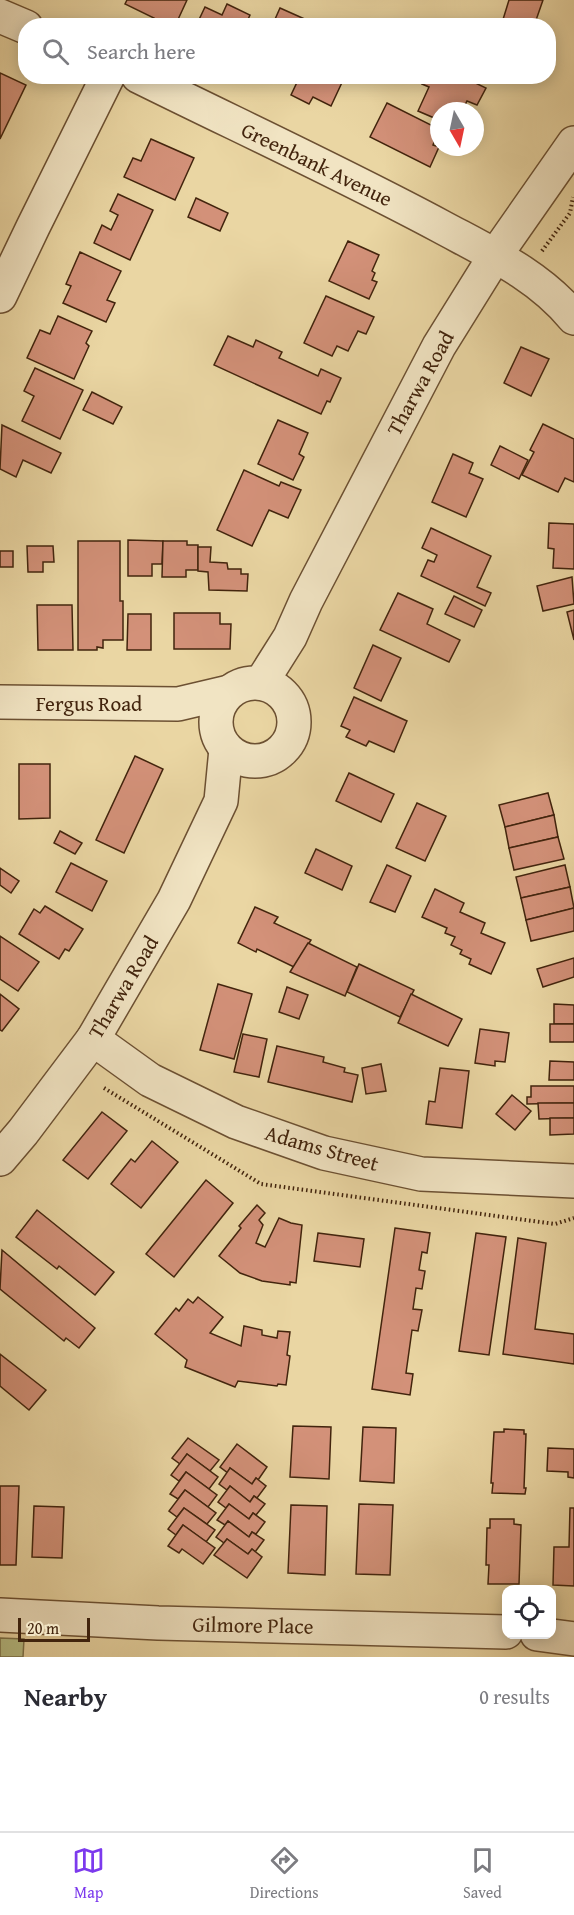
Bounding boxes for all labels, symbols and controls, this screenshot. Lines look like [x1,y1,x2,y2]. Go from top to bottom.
search box [18,18,556,84]
icon: search [39,35,72,68]
text: Search here [87,35,196,67]
north arrow [430,102,484,156]
street label: Greenbank Avenue [236,114,398,214]
street label: Tharwa Road [379,324,462,441]
street label: Fergus Road [36,688,143,719]
street label: Tharwa Road [80,929,166,1044]
street label: Adams Street [261,1117,383,1179]
map controls [502,1585,556,1639]
button: locate [502,1585,556,1639]
street label: Gilmore Place [192,1608,314,1642]
scale bar [18,1615,90,1642]
text: 20 m [27,1616,59,1640]
text: Nearby [24,1677,107,1716]
text: 0 results [479,1682,550,1711]
tab: Map [72,1844,105,1904]
tab: Directions [250,1844,319,1904]
tab: Saved [463,1844,502,1904]

